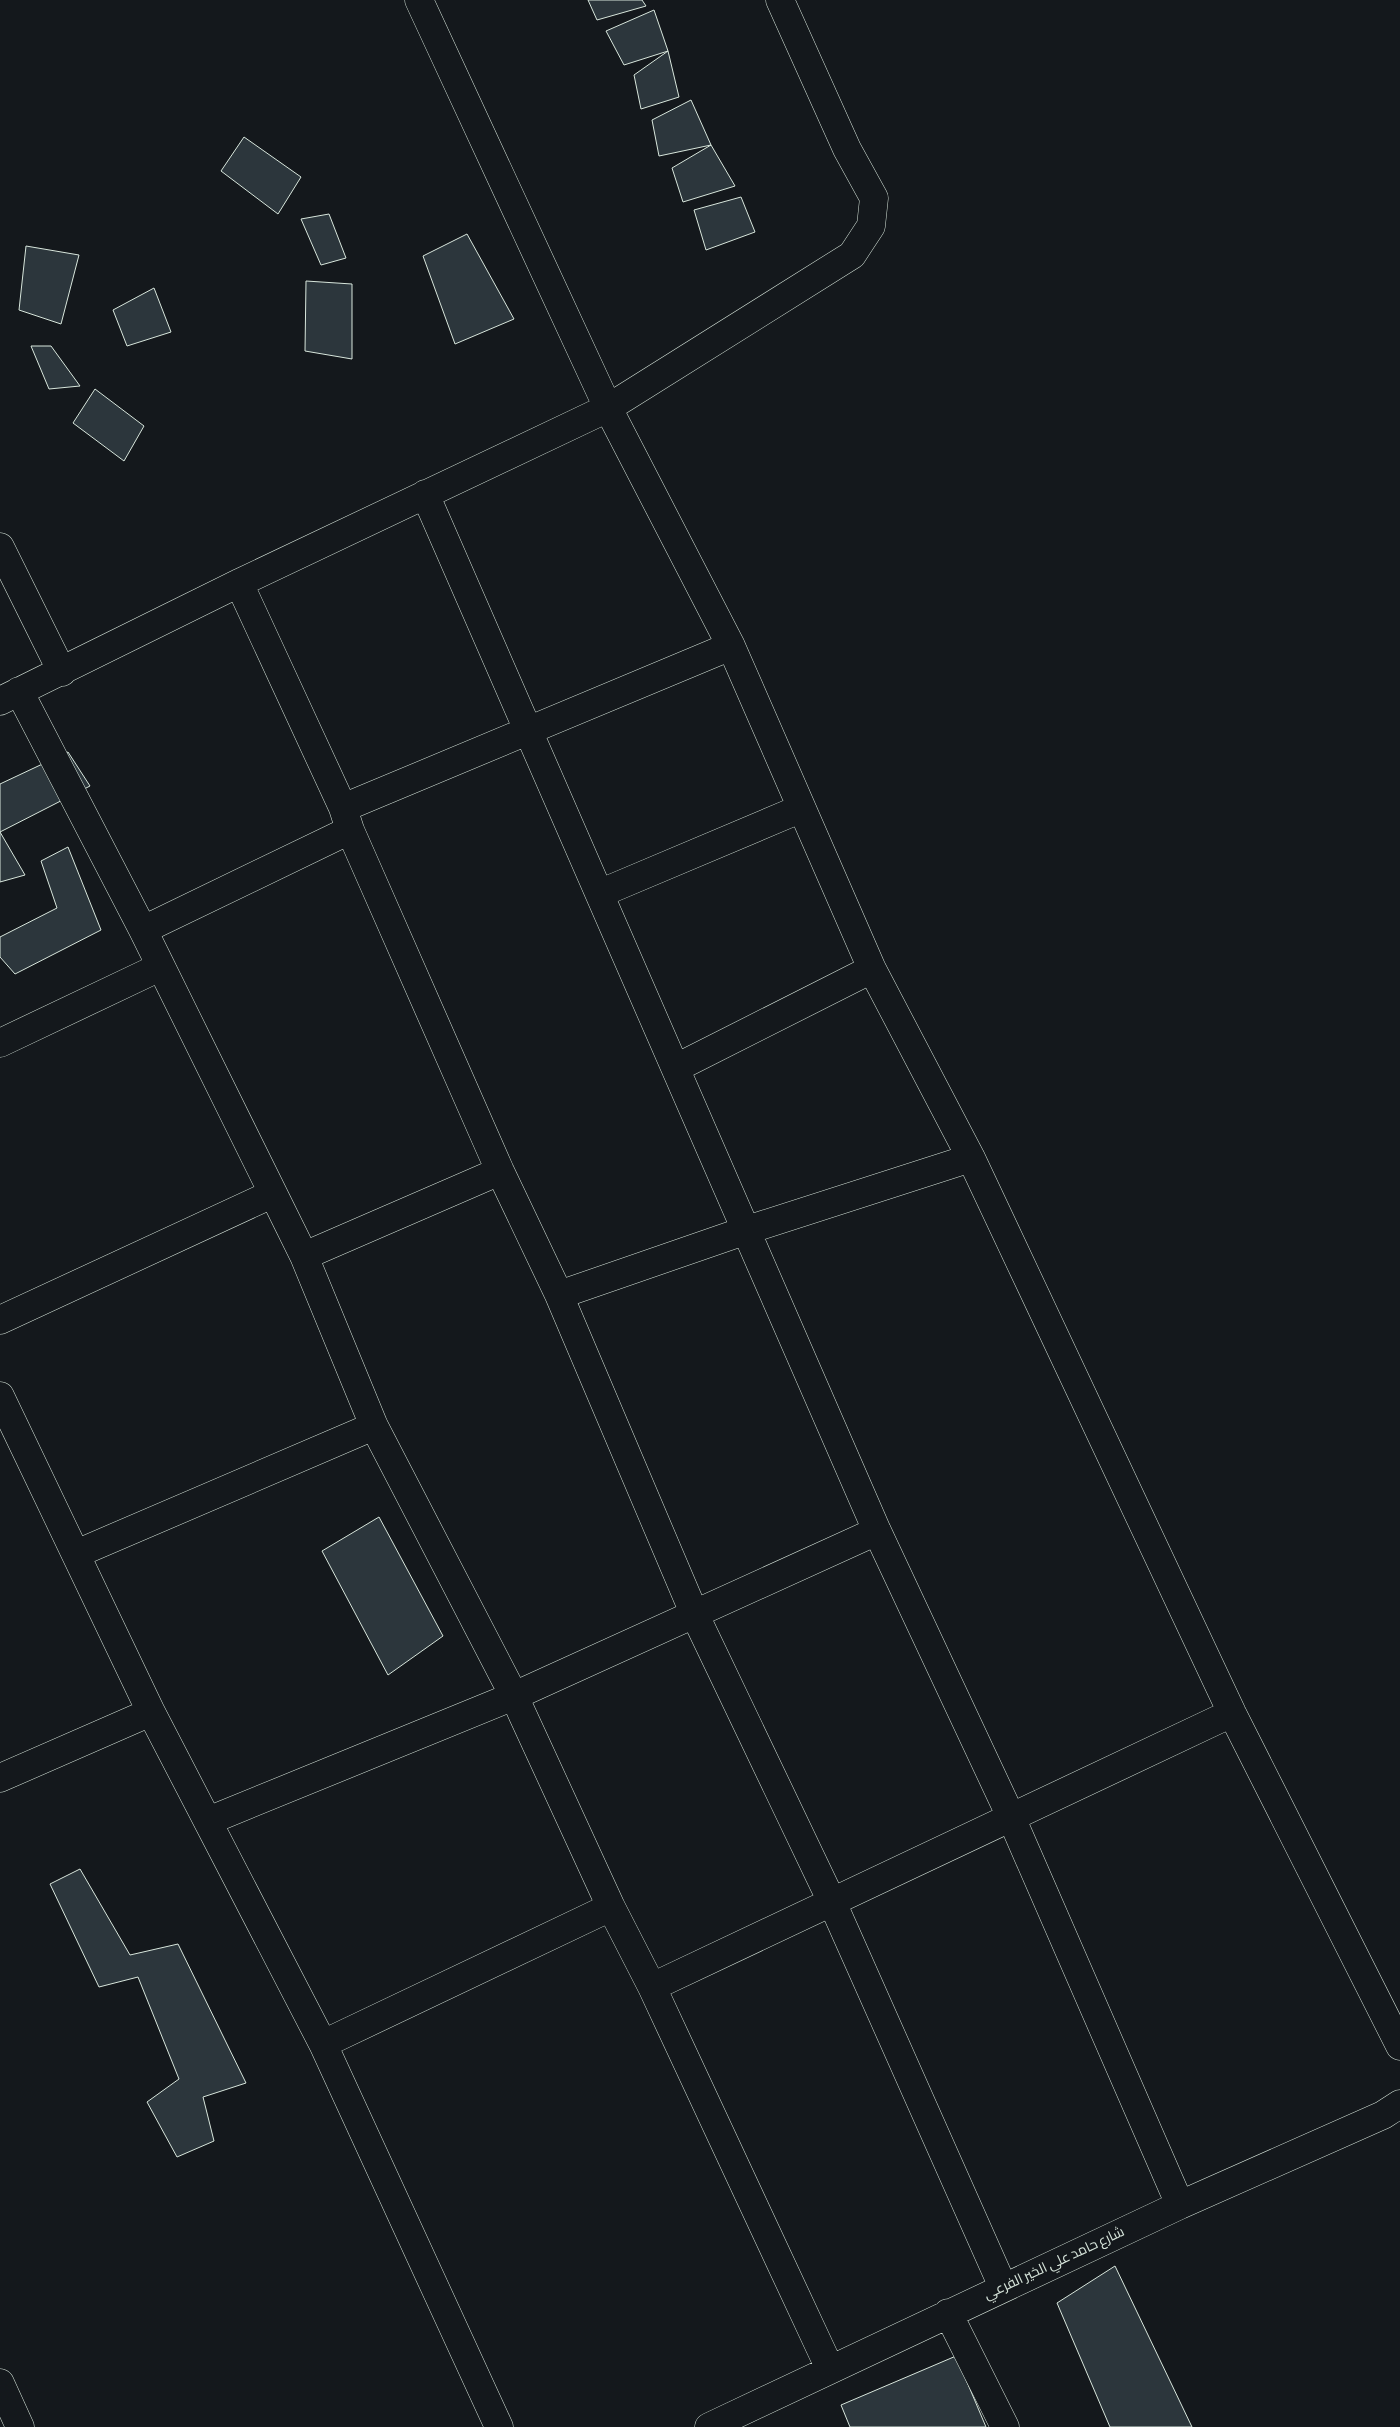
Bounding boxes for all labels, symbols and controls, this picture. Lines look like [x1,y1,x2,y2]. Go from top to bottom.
street label: شارع حامد علي الخير الفرعي [981,2223,1128,2306]

